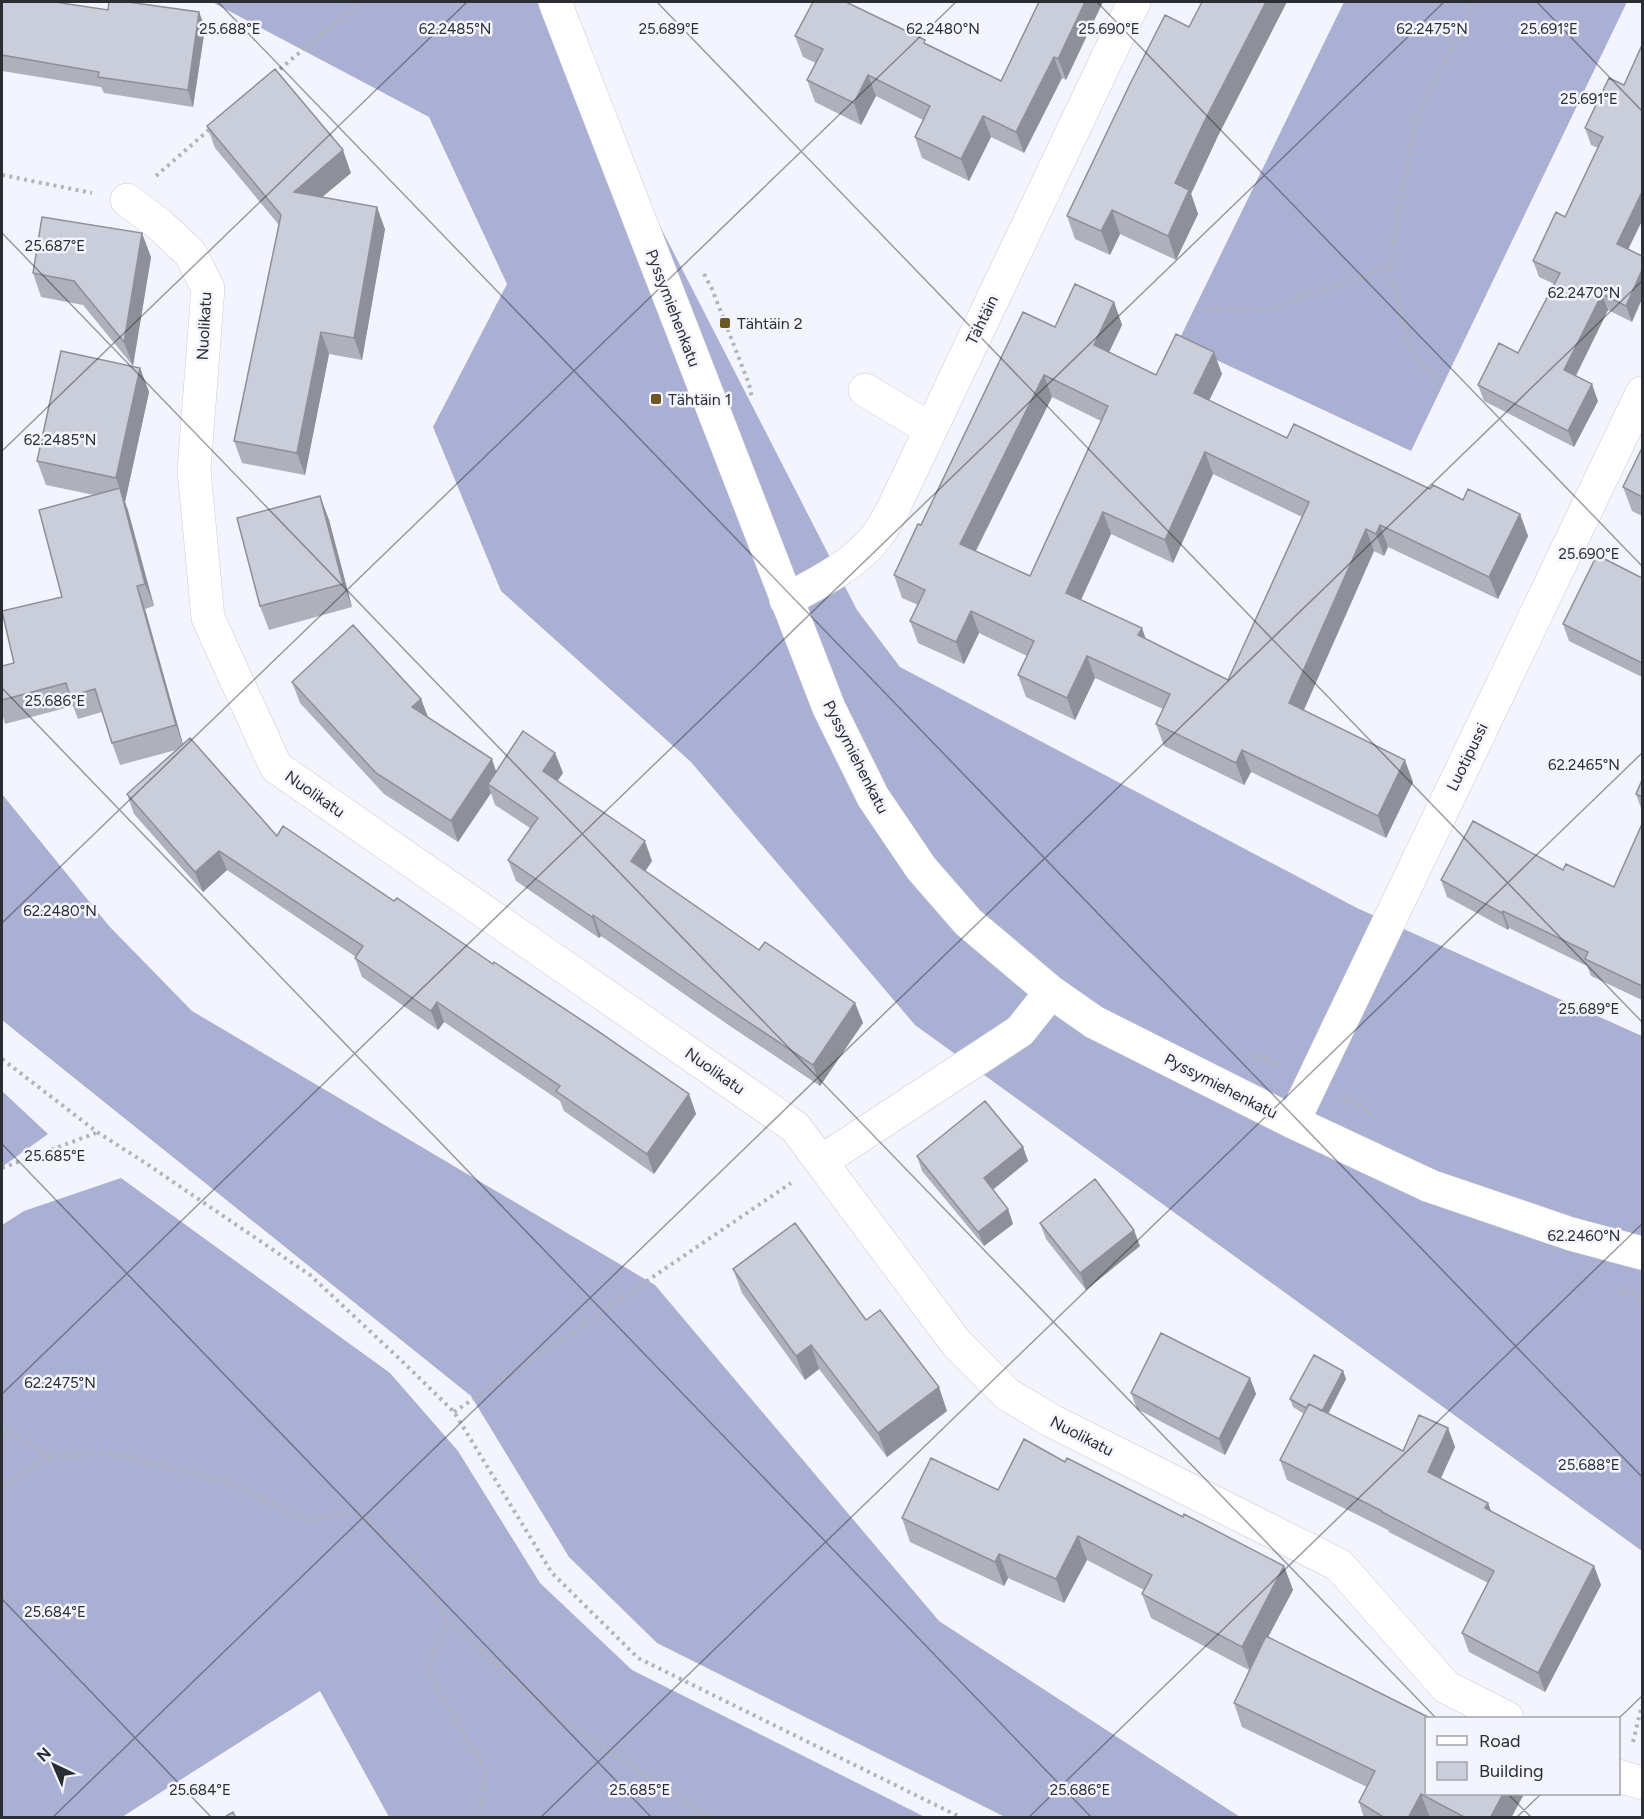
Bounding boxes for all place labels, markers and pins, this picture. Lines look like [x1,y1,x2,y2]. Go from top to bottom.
place label: Tähtäin 2 [737,314,803,333]
marker: Tähtäin 2 [718,316,732,330]
place label: Tähtäin 1 [668,390,731,409]
marker: Tähtäin 1 [649,392,663,406]

